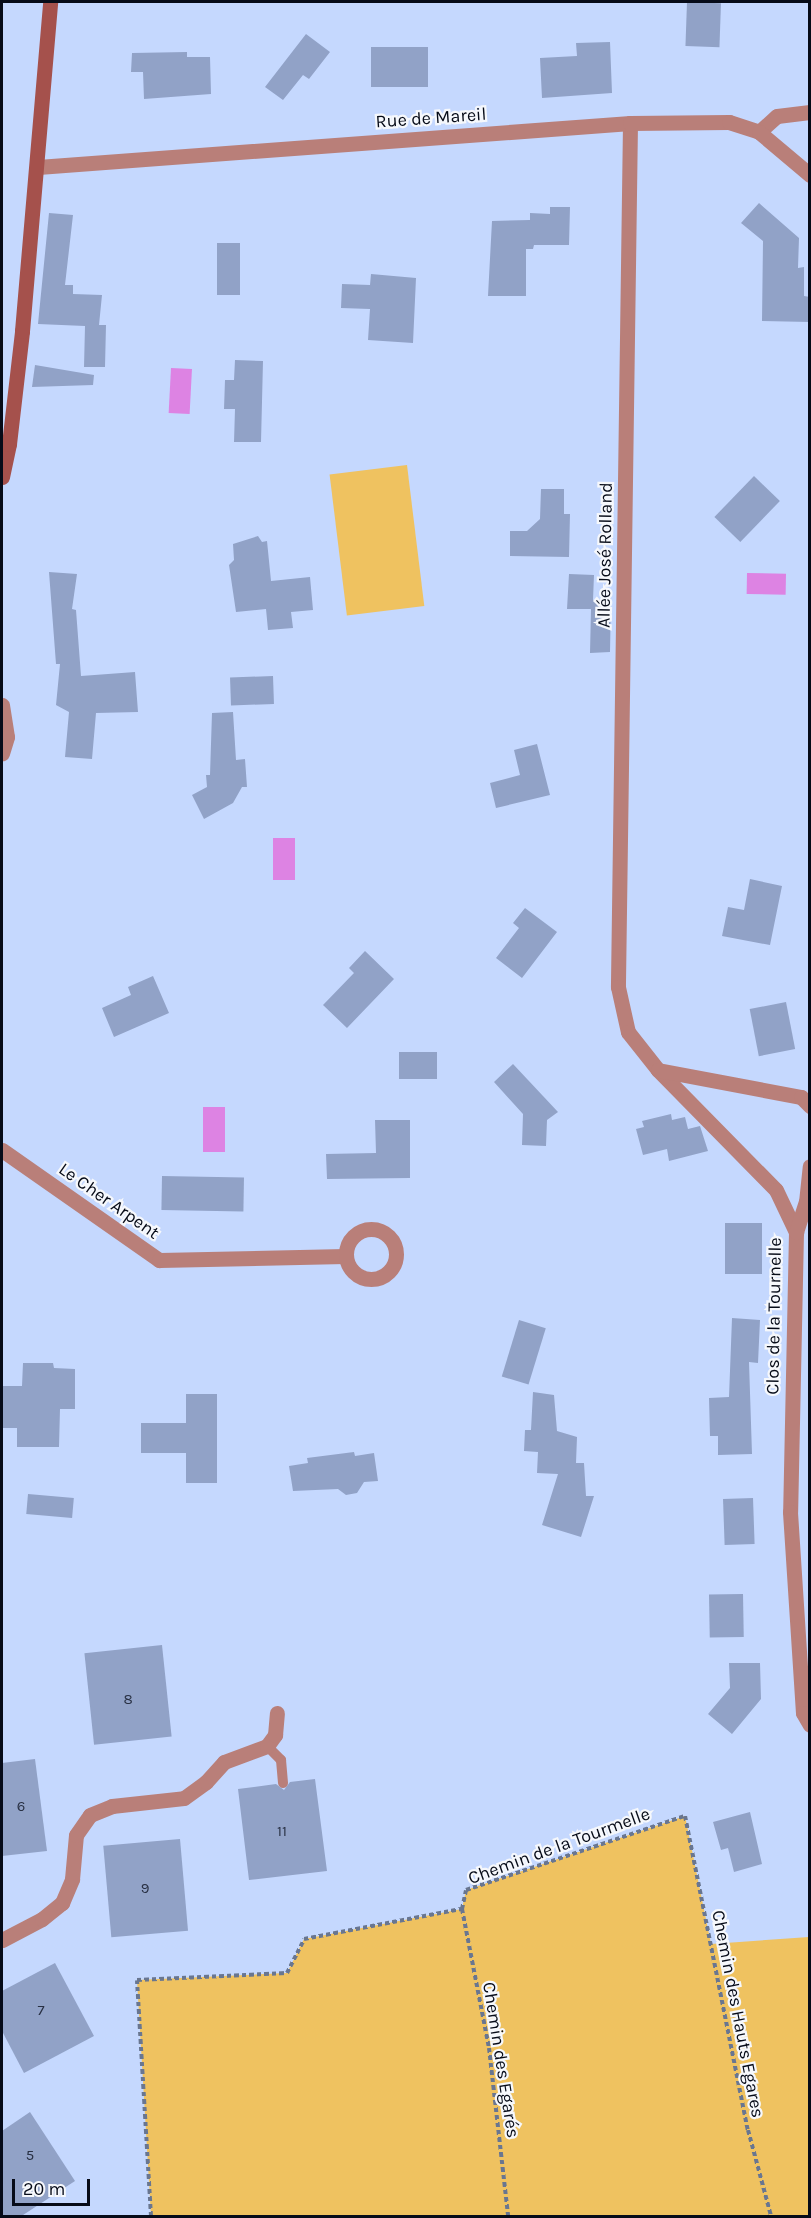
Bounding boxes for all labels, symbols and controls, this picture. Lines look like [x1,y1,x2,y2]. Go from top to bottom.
street label: Rue de Mareil [375,103,487,133]
street label: Allée José Rolland [593,482,617,628]
street label: Le Cher Arpent [54,1158,164,1244]
street label: Clos de la Tournelle [762,1237,786,1395]
house number: 8 [123,1691,133,1709]
house number: 6 [17,1798,25,1816]
street label: Chemin de la Tourmelle [465,1803,653,1889]
house number: 11 [277,1823,287,1841]
house number: 9 [141,1880,149,1898]
street label: Chemin des Hauts Egares [707,1908,769,2120]
street label: Chemin des Egarés [478,1981,524,2139]
house number: 7 [37,2002,45,2020]
house number: 5 [26,2147,34,2165]
scale bar [15,2167,93,2205]
text: 20 m [23,2178,65,2200]

